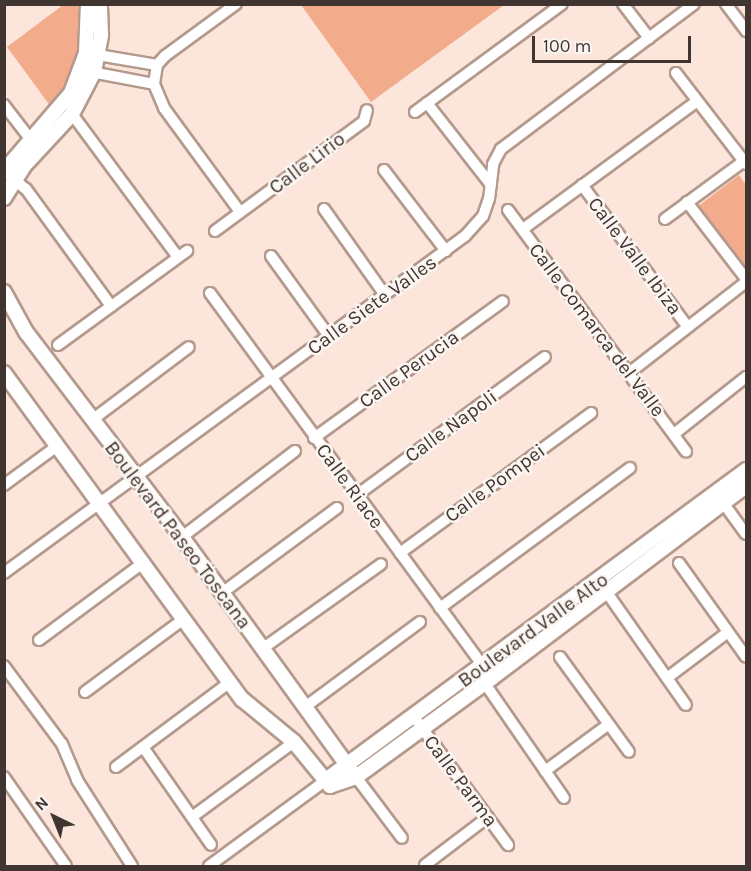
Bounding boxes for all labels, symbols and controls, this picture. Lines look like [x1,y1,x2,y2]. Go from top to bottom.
scale bar [535,24,694,62]
text: 100 m [543,35,591,57]
street label: Calle Lirio [264,127,350,199]
street label: Calle Valle Ibiza [583,192,687,320]
street label: Calle Comarca del Valle [524,238,670,422]
street label: Calle Siete Valles [303,250,441,360]
street label: Calle Perucia [354,325,464,413]
street label: Calle Napoli [400,384,502,468]
street label: Boulevard Paseo Toscana [99,436,257,634]
street label: Calle Riace [311,439,389,533]
street label: Calle Pompei [440,439,550,527]
street label: Boulevard Valle Alto [453,568,613,692]
street label: Calle Parma [419,730,503,832]
north arrow [24,787,84,847]
text: N [31,793,52,814]

